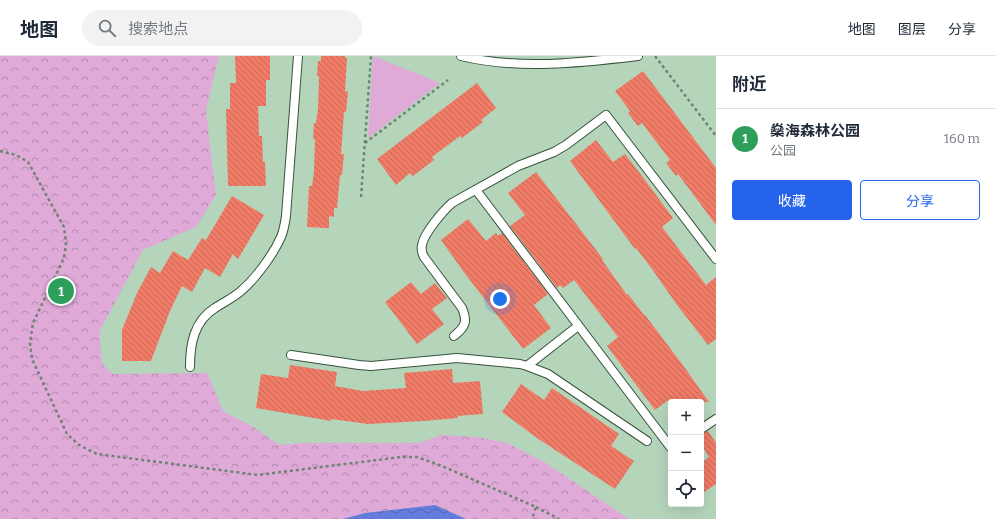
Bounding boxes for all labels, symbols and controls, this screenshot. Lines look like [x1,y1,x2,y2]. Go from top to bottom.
search box [82,10,362,46]
icon: search [96,17,118,39]
text: 地图 [20,18,58,41]
text: 搜索地点 [128,20,188,38]
text: 地图 [848,21,876,38]
text: 图层 [898,21,926,38]
text: 分享 [948,21,976,38]
text: 附近 [732,74,766,95]
text: 燊海森林公园 [770,122,860,140]
text: 1 [742,131,748,146]
text: 160 m [944,131,980,146]
text: 公园 [770,143,796,158]
button: 收藏 [732,180,852,220]
button: 分享 [860,180,980,220]
pin: 1 [48,276,74,306]
your location [490,289,510,309]
map controls [668,399,704,507]
button: + [668,399,704,435]
button: − [668,435,704,471]
button: locate [668,471,704,507]

